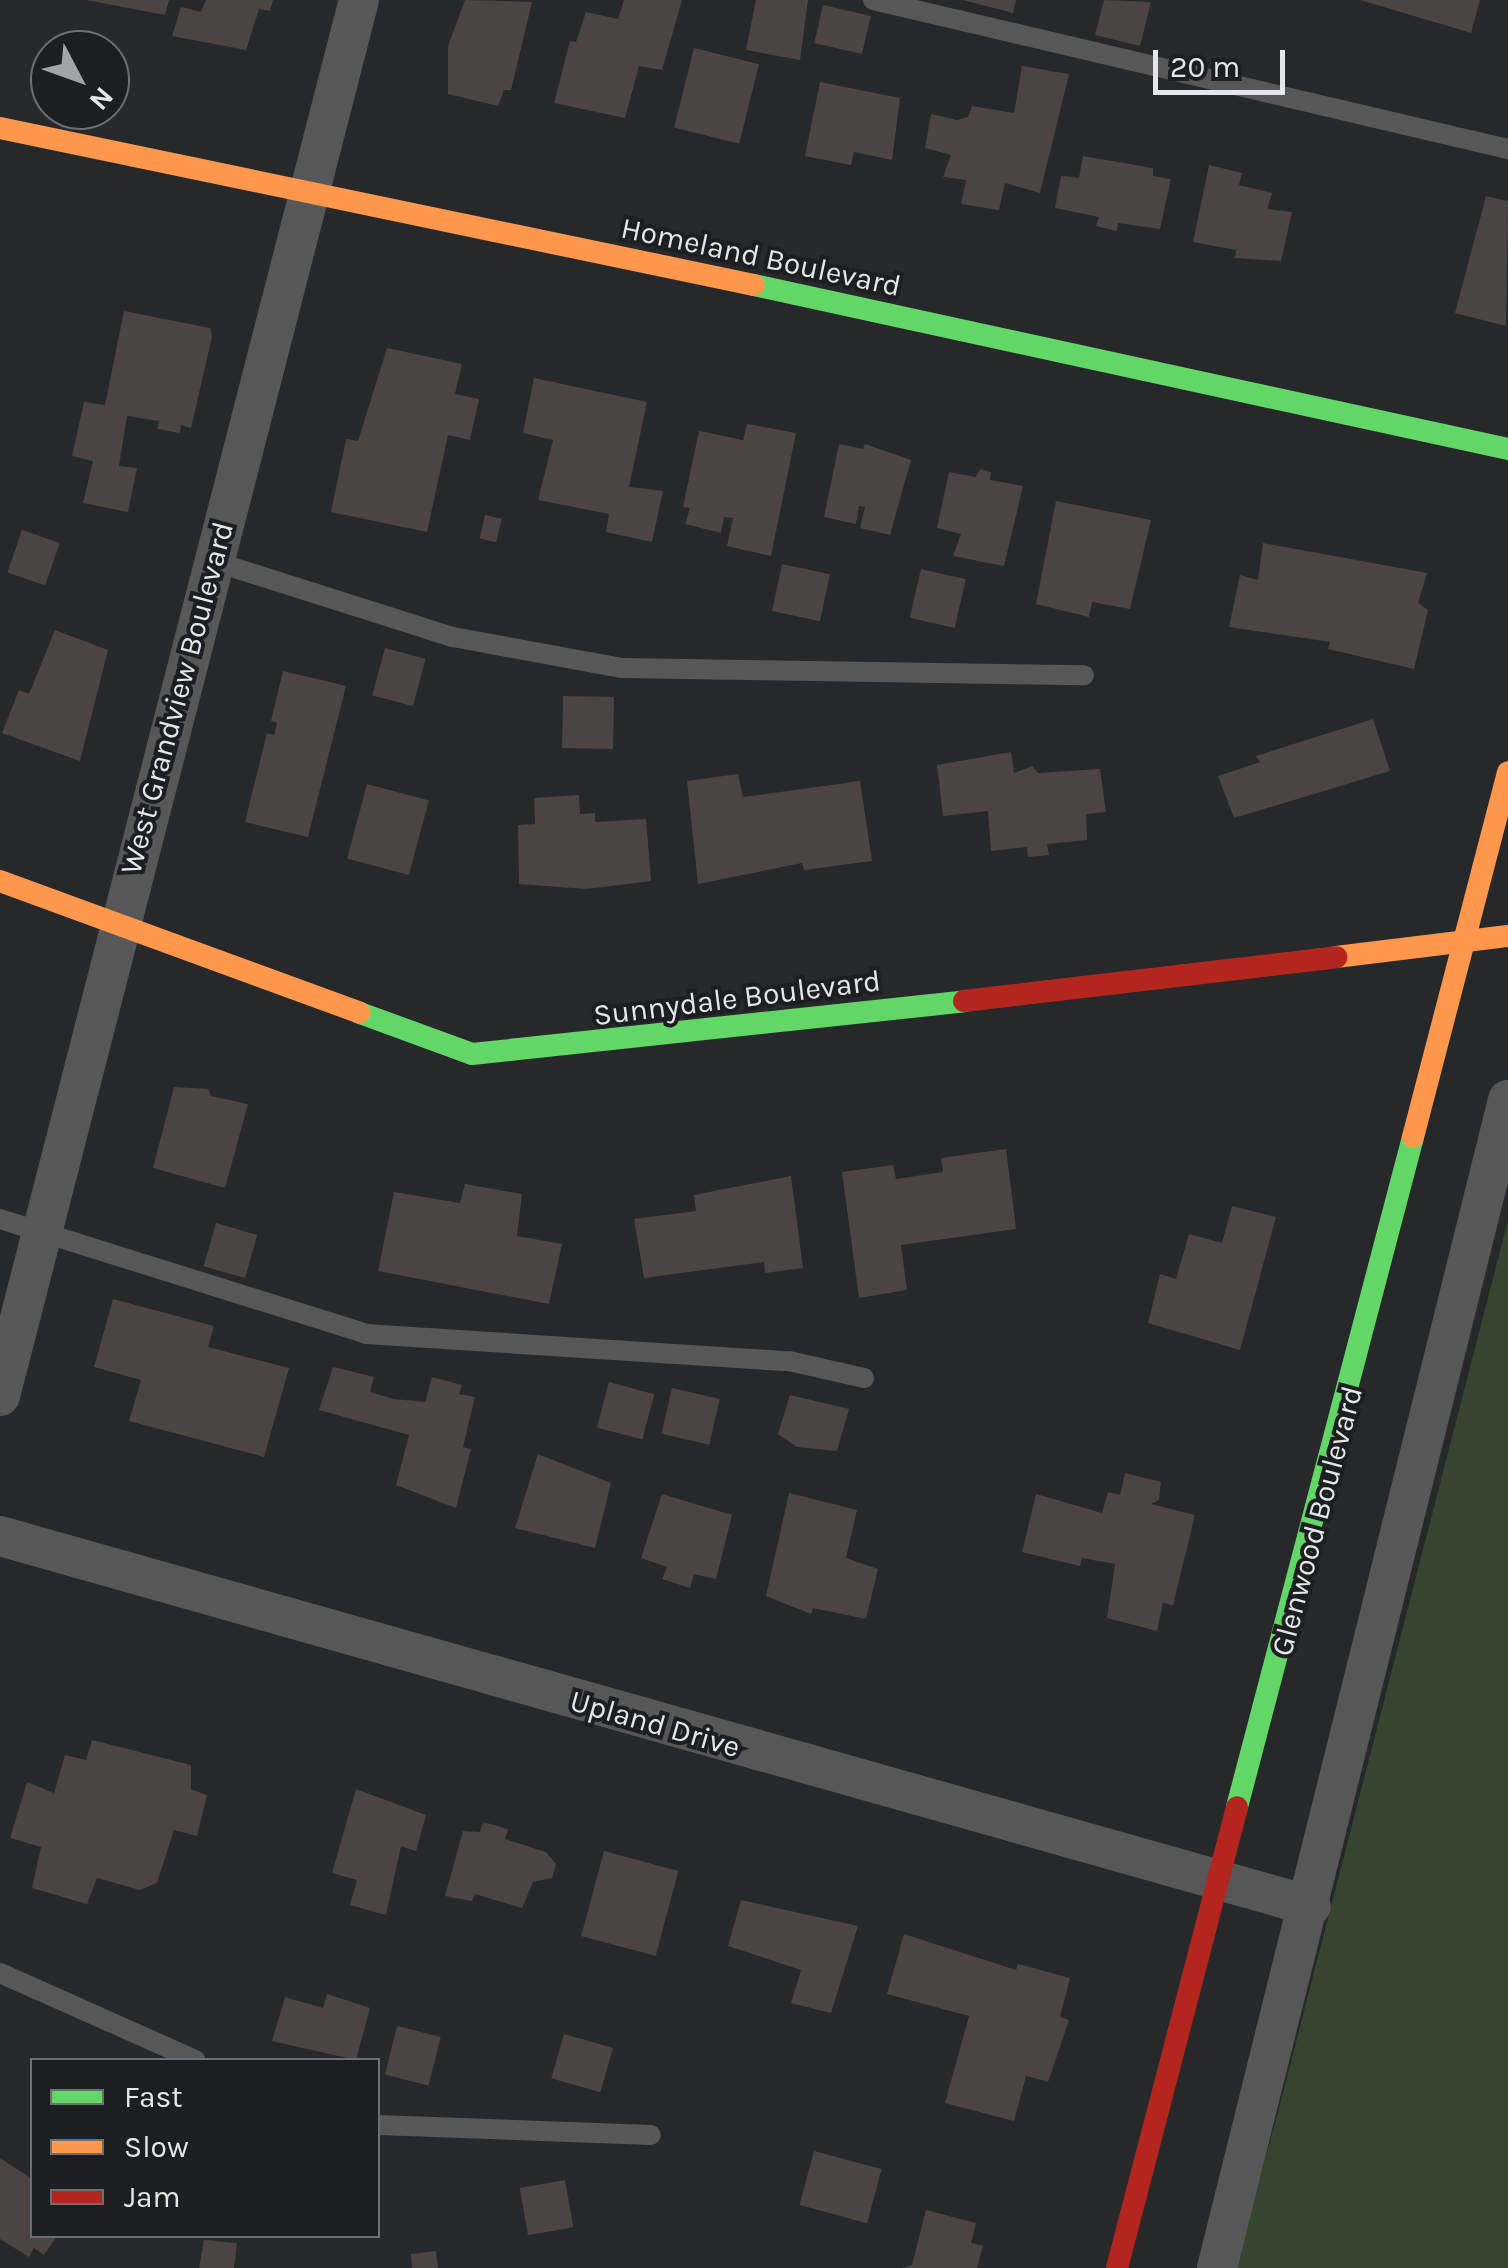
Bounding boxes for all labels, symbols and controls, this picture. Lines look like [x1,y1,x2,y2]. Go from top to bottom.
north arrow [30,30,130,130]
scale bar [1158,30,1290,92]
text: 20 m [1170,49,1240,85]
text: N [82,80,121,117]
street label: Homeland Boulevard [618,210,904,304]
street label: West Grandview Boulevard [113,518,241,878]
street label: Sunnydale Boulevard [591,963,883,1033]
street label: Glenwood Boulevard [1264,1382,1370,1660]
street label: Upland Drive [566,1683,744,1765]
legend [30,2058,380,2238]
text: Fast [124,2079,183,2115]
text: Slow [124,2129,189,2165]
text: Jam [124,2179,181,2215]

